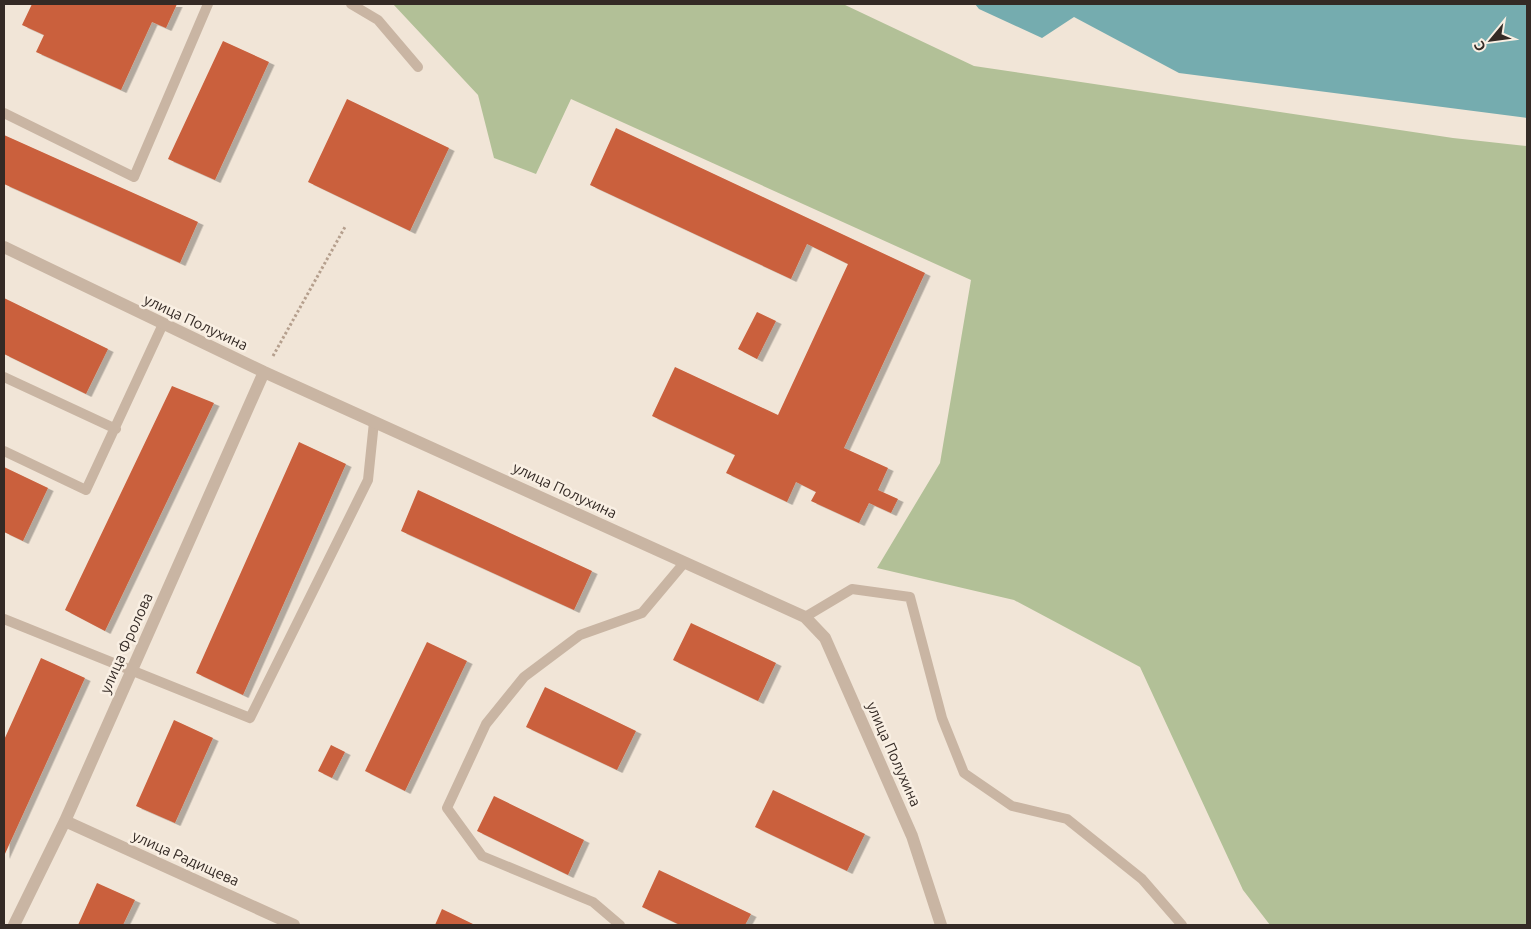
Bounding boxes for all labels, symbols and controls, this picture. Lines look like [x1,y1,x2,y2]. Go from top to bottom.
north arrow [1466,15,1516,65]
text: С [1470,38,1489,54]
street label: улица Полухина [141,290,251,354]
street label: улица Полухина [510,458,620,522]
street label: улица Фролова [96,590,156,696]
street label: улица Полухина [863,699,925,809]
street label: улица Радищева [130,827,242,889]

